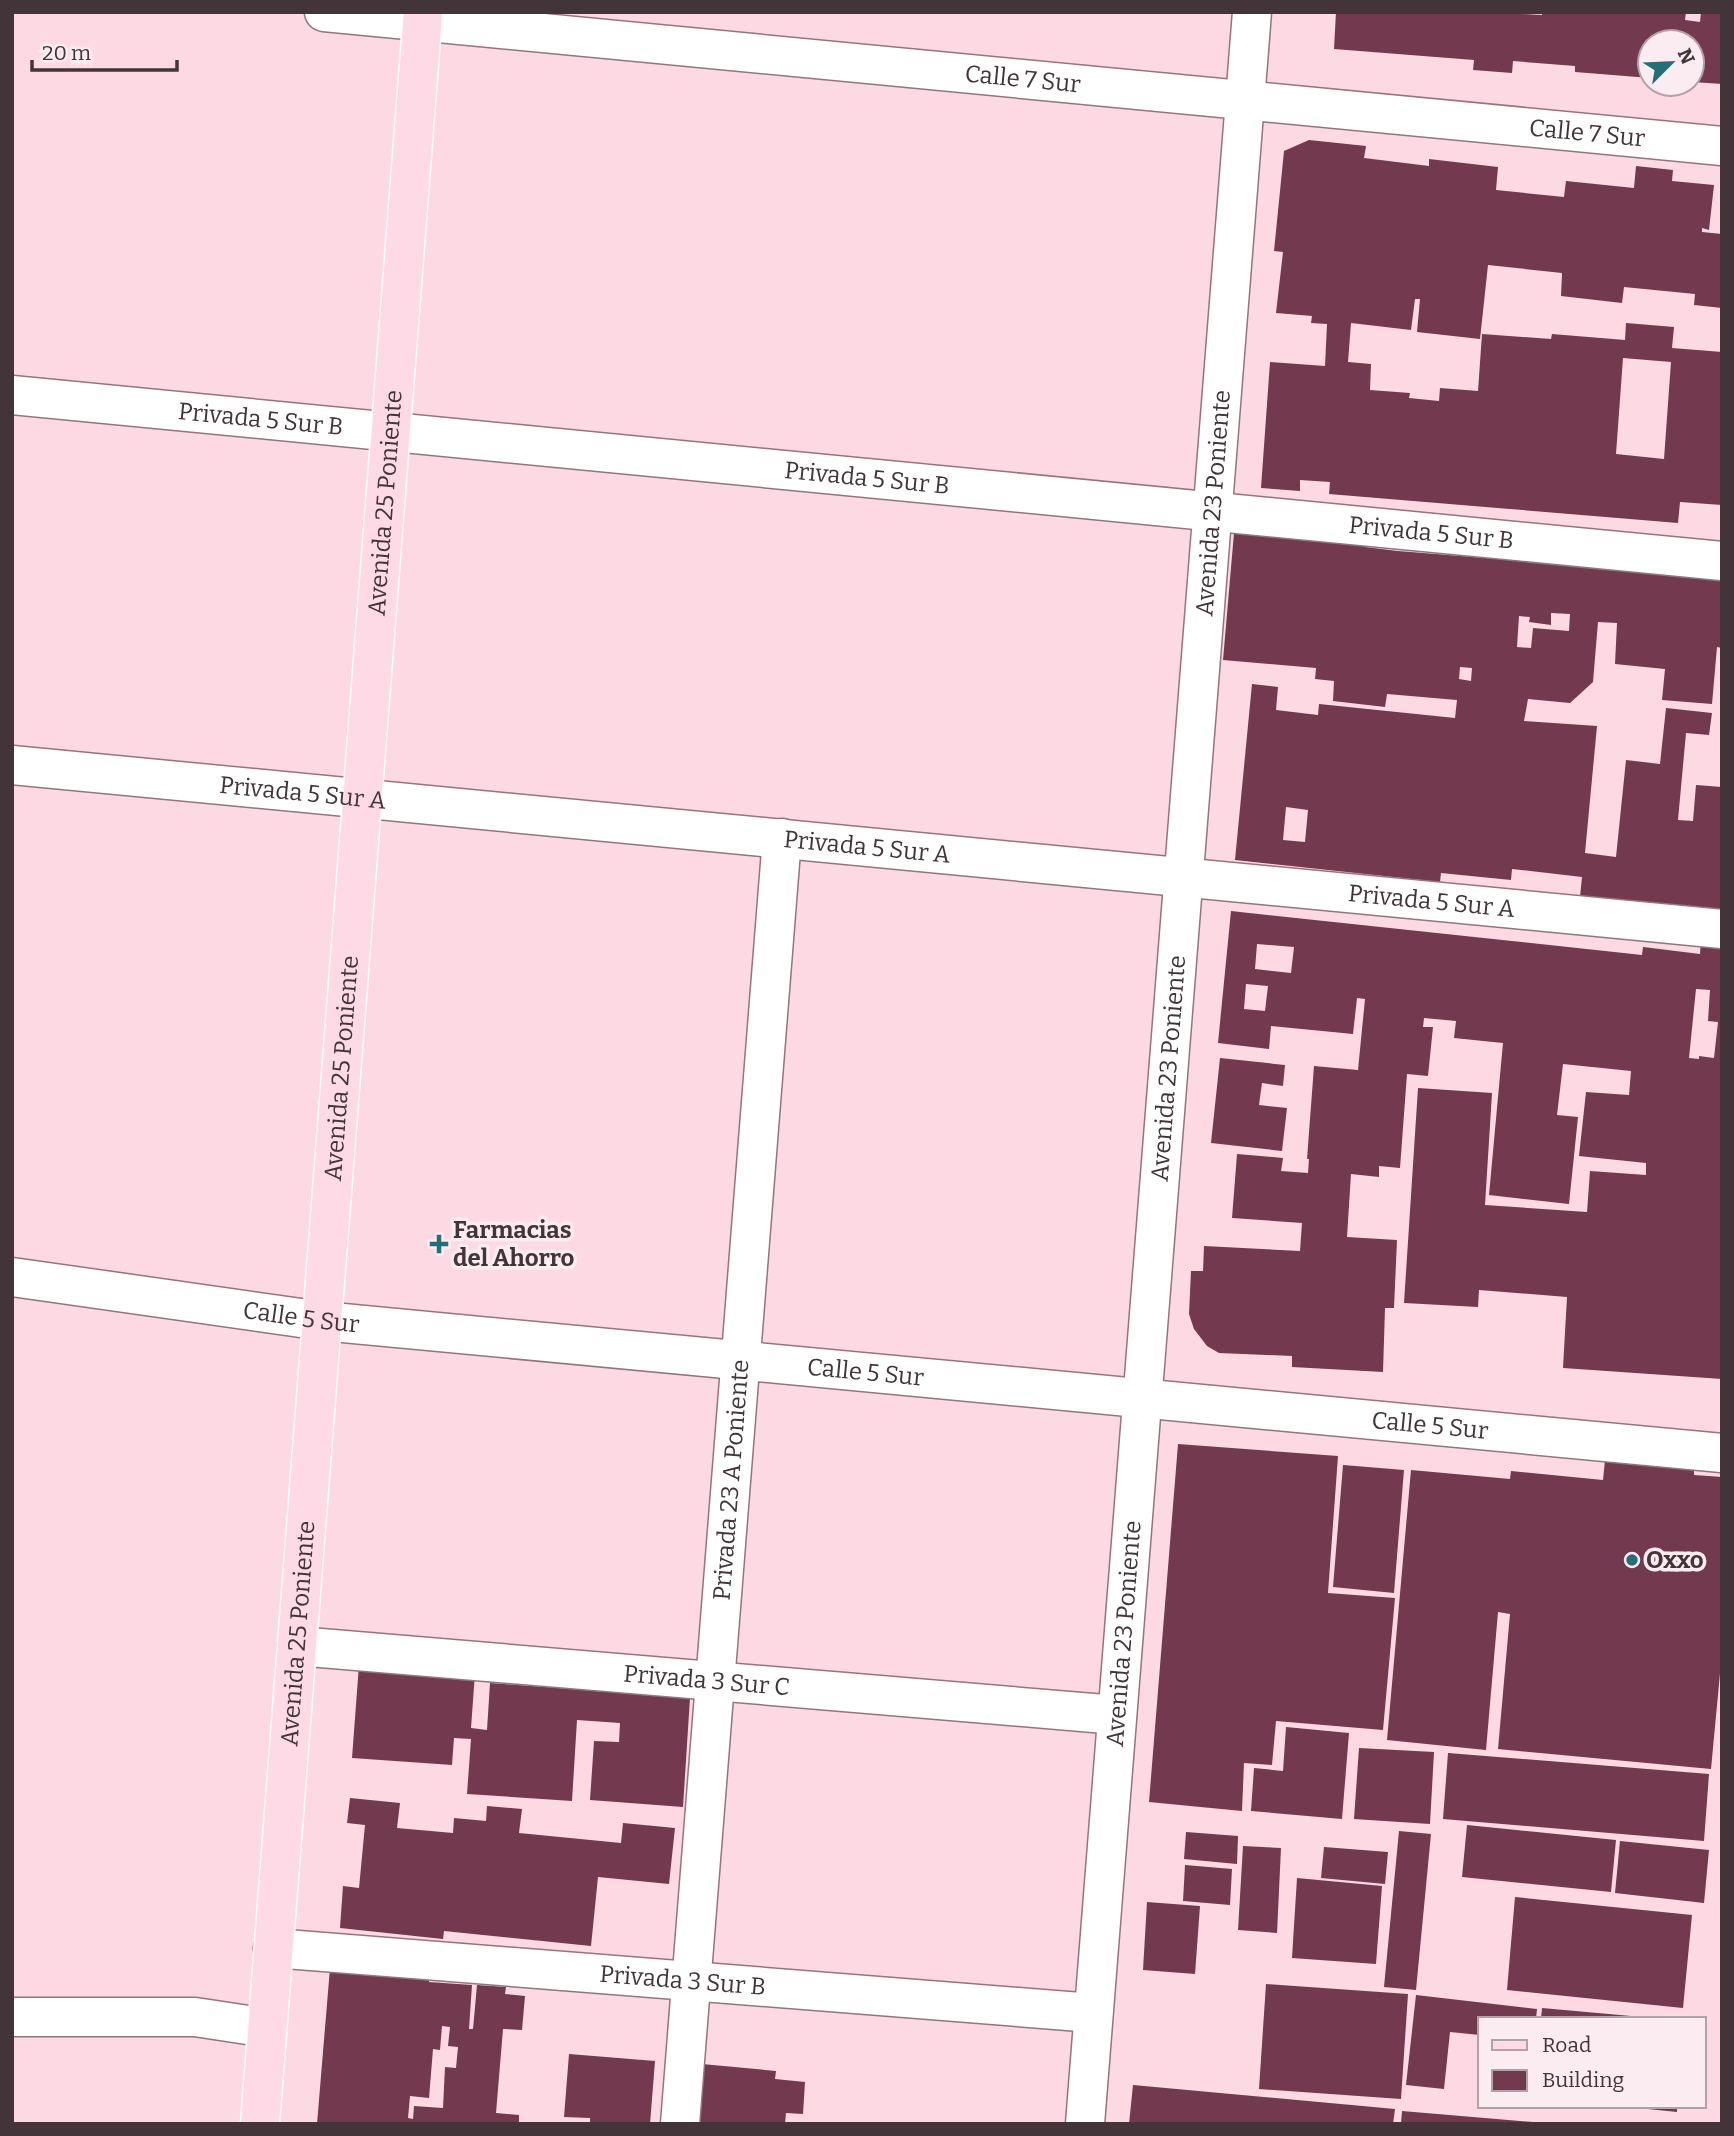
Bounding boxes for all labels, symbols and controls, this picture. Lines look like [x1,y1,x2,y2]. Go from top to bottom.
scale bar [32,28,177,72]
north arrow [1636,28,1706,98]
text: 20 m [42,40,91,66]
text: N [1673,45,1700,68]
street label: Calle 7 Sur [964,59,1082,99]
street label: Calle 7 Sur [1528,114,1647,153]
street label: Avenida 25 Poniente [362,389,408,617]
street label: Avenida 23 Poniente [1190,389,1236,617]
street label: Privada 5 Sur B [177,397,345,441]
street label: Privada 5 Sur B [783,456,951,500]
street label: Privada 5 Sur B [1348,511,1515,555]
street label: Privada 5 Sur A [218,771,387,815]
street label: Privada 5 Sur A [782,825,952,869]
street label: Privada 5 Sur A [1347,879,1516,923]
street label: Avenida 25 Poniente [319,954,364,1182]
street label: Avenida 23 Poniente [1146,954,1191,1183]
place label: Farmacias del Ahorro [453,1216,575,1272]
marker: Farmacias del Ahorro [431,1236,447,1252]
street label: Calle 5 Sur [241,1296,361,1338]
street label: Calle 5 Sur [806,1353,925,1392]
street label: Privada 23 A Poniente [708,1358,755,1602]
street label: Calle 5 Sur [1370,1406,1490,1445]
street label: Avenida 23 Poniente [1101,1519,1147,1748]
street label: Avenida 25 Poniente [275,1520,321,1747]
place label: Oxxo [1646,1546,1704,1574]
marker: Oxxo [1624,1552,1640,1568]
street label: Privada 3 Sur C [622,1660,791,1701]
street label: Privada 3 Sur B [599,1960,767,2001]
legend [1478,2017,1706,2108]
text: Road [1542,2032,1591,2058]
text: Building [1542,2067,1625,2093]

